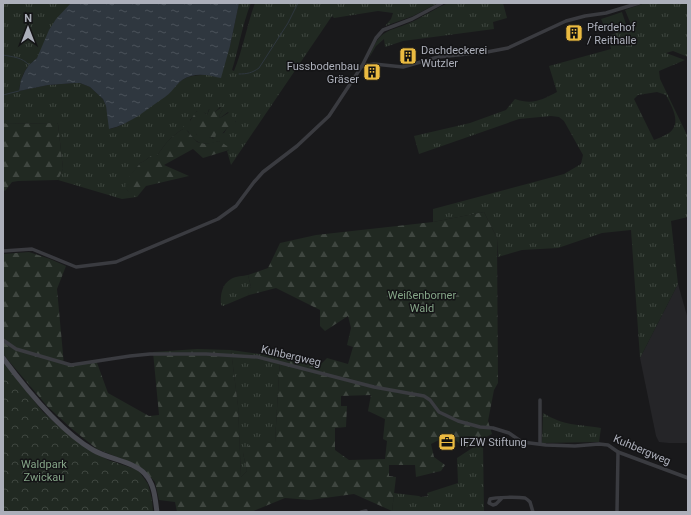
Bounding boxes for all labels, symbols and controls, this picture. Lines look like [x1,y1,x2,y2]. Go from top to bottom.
north arrow [8,8,48,48]
text: N [24,12,32,25]
place label: Pferdehof / Reithalle [587,21,637,47]
building icon: Pferdehof / Reithalle [564,23,584,43]
place label: Dachdeckerei Wutzler [421,44,487,70]
building icon: Dachdeckerei Wutzler [398,46,418,66]
place label: Fussbodenbau Gräser [287,60,359,86]
building icon: Fussbodenbau Gräser [362,62,382,82]
park label: Weißenborner Wald [388,289,456,315]
street label: Kuhbergweg [260,343,322,369]
office icon: IFZW Stiftung [437,432,457,452]
street label: Kuhbergweg [611,432,673,468]
place label: IFZW Stiftung [460,436,527,449]
park label: Waldpark Zwickau [21,458,67,484]

